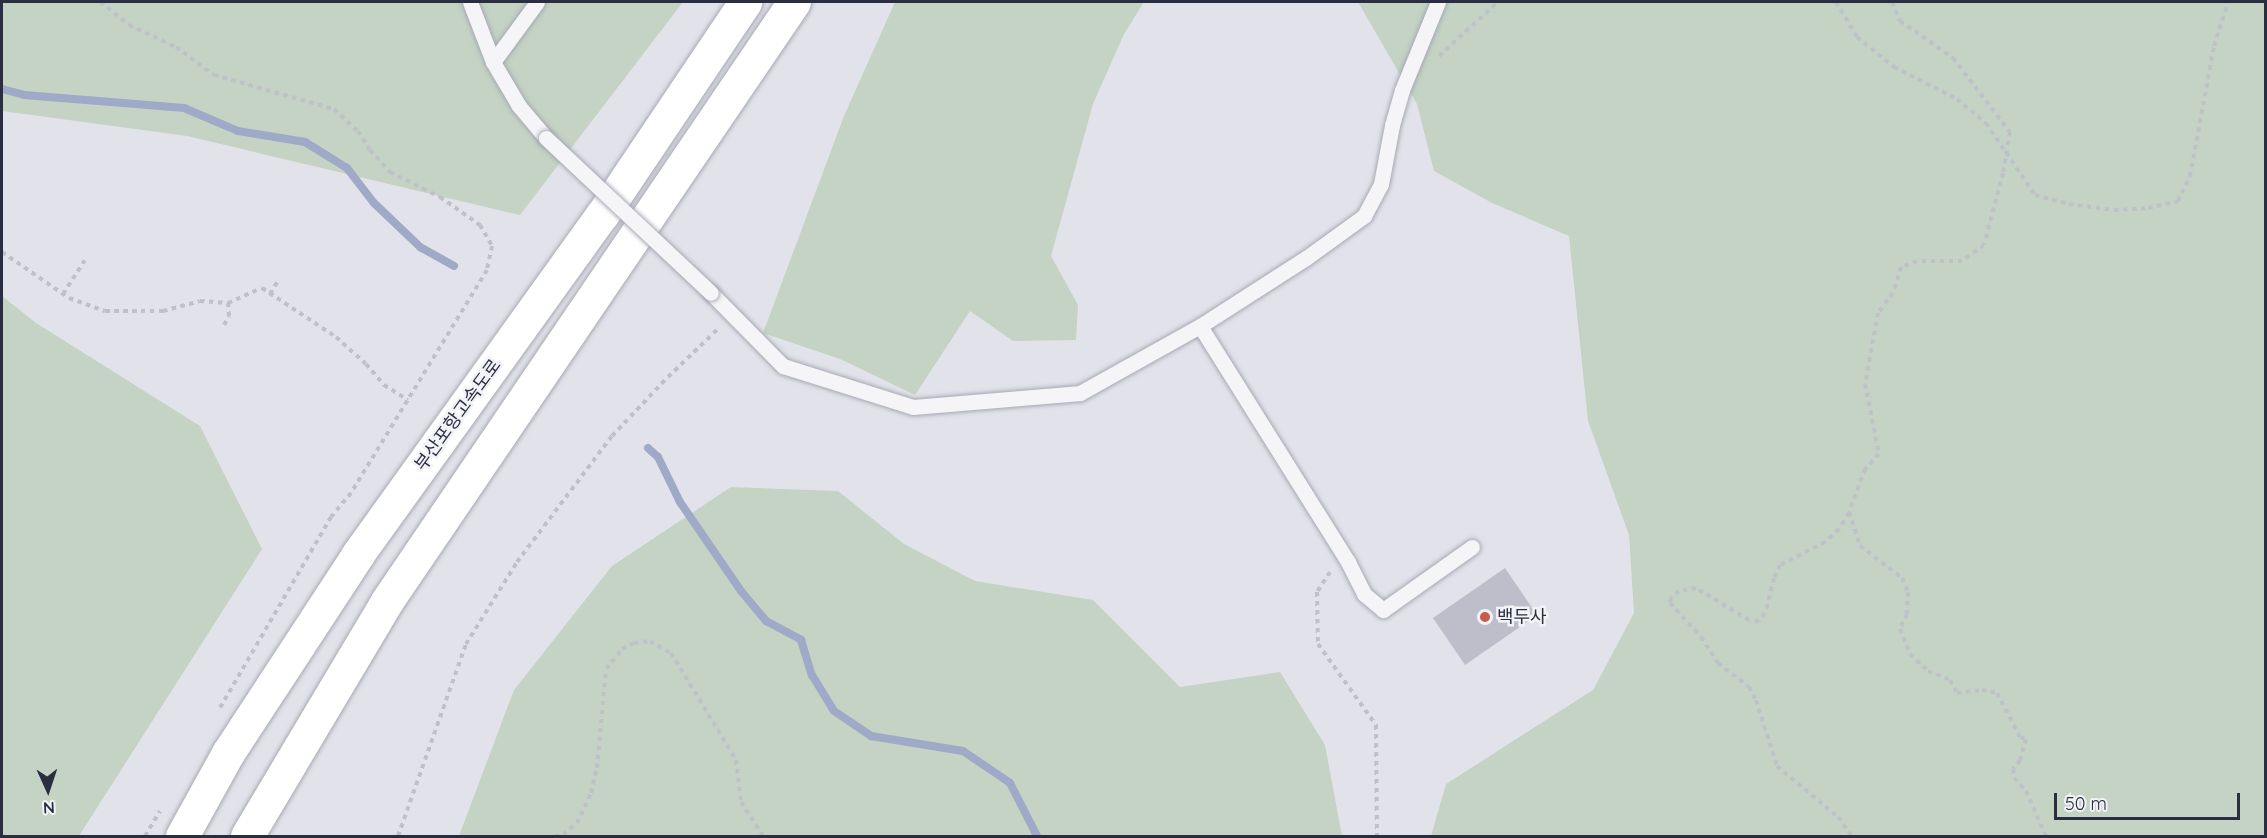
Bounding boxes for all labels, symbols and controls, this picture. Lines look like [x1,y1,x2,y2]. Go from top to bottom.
street label: 부산포항고속도로 [410,355,506,475]
place label: 백두사 [1497,606,1547,628]
marker: 백두사 [1478,610,1492,624]
north arrow [18,760,78,820]
scale bar [2057,781,2243,819]
text: 50 m [2065,792,2107,815]
text: N [43,798,55,818]

